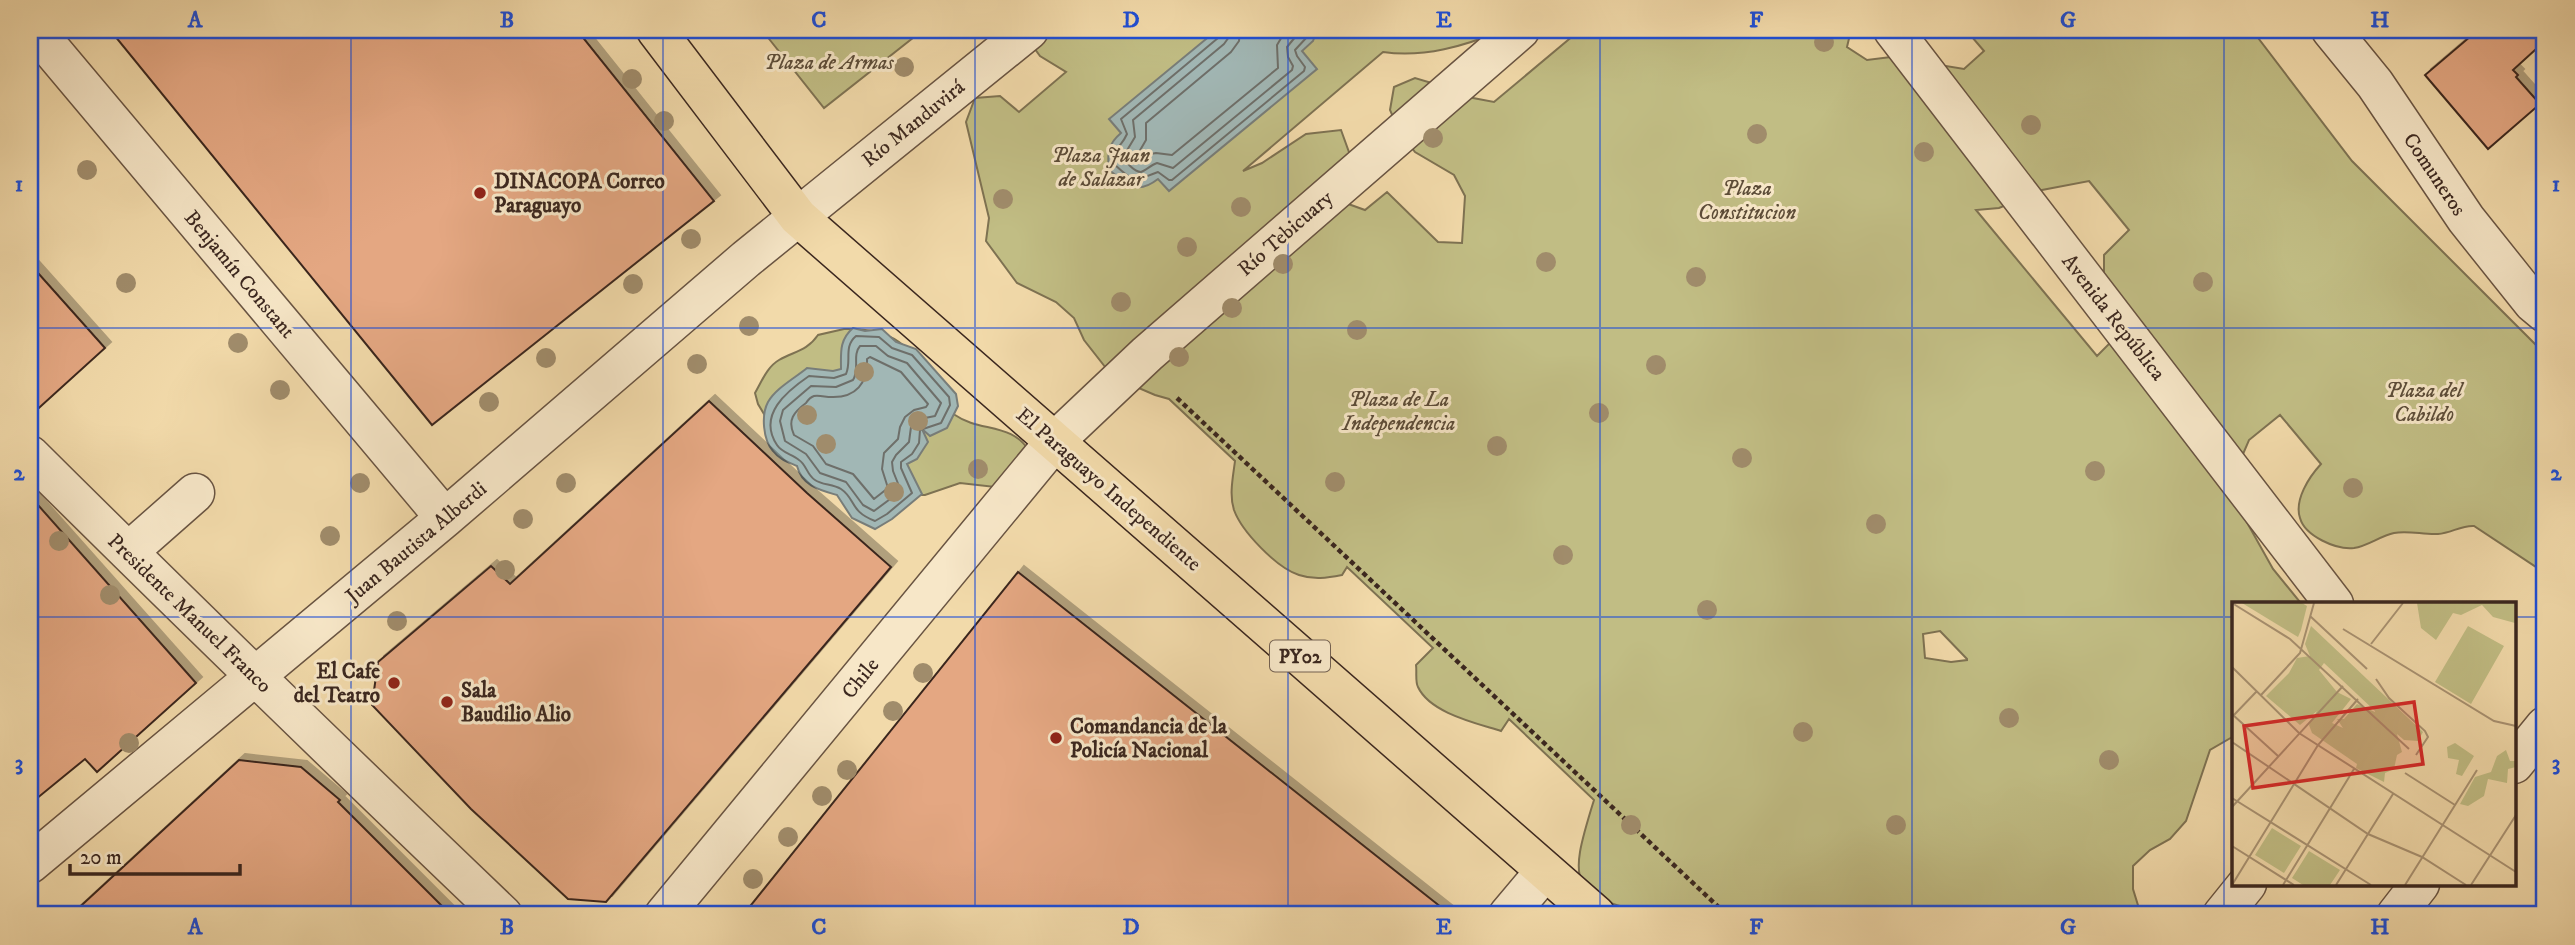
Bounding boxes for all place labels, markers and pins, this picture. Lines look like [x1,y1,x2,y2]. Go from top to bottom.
place label: DINACOPA Correo Paraguayo [494,169,665,219]
marker: DINACOPA Correo Paraguayo [472,185,488,201]
place label: El Cafe del Teatro [294,659,380,709]
marker: El Cafe del Teatro [386,675,402,691]
place label: Sala Baudilio Alio [461,678,571,728]
marker: Sala Baudilio Alio [439,694,455,710]
place label: Comandancia de la Policía Nacional [1070,714,1228,764]
marker: Comandancia de la Policía Nacional [1048,730,1064,746]

